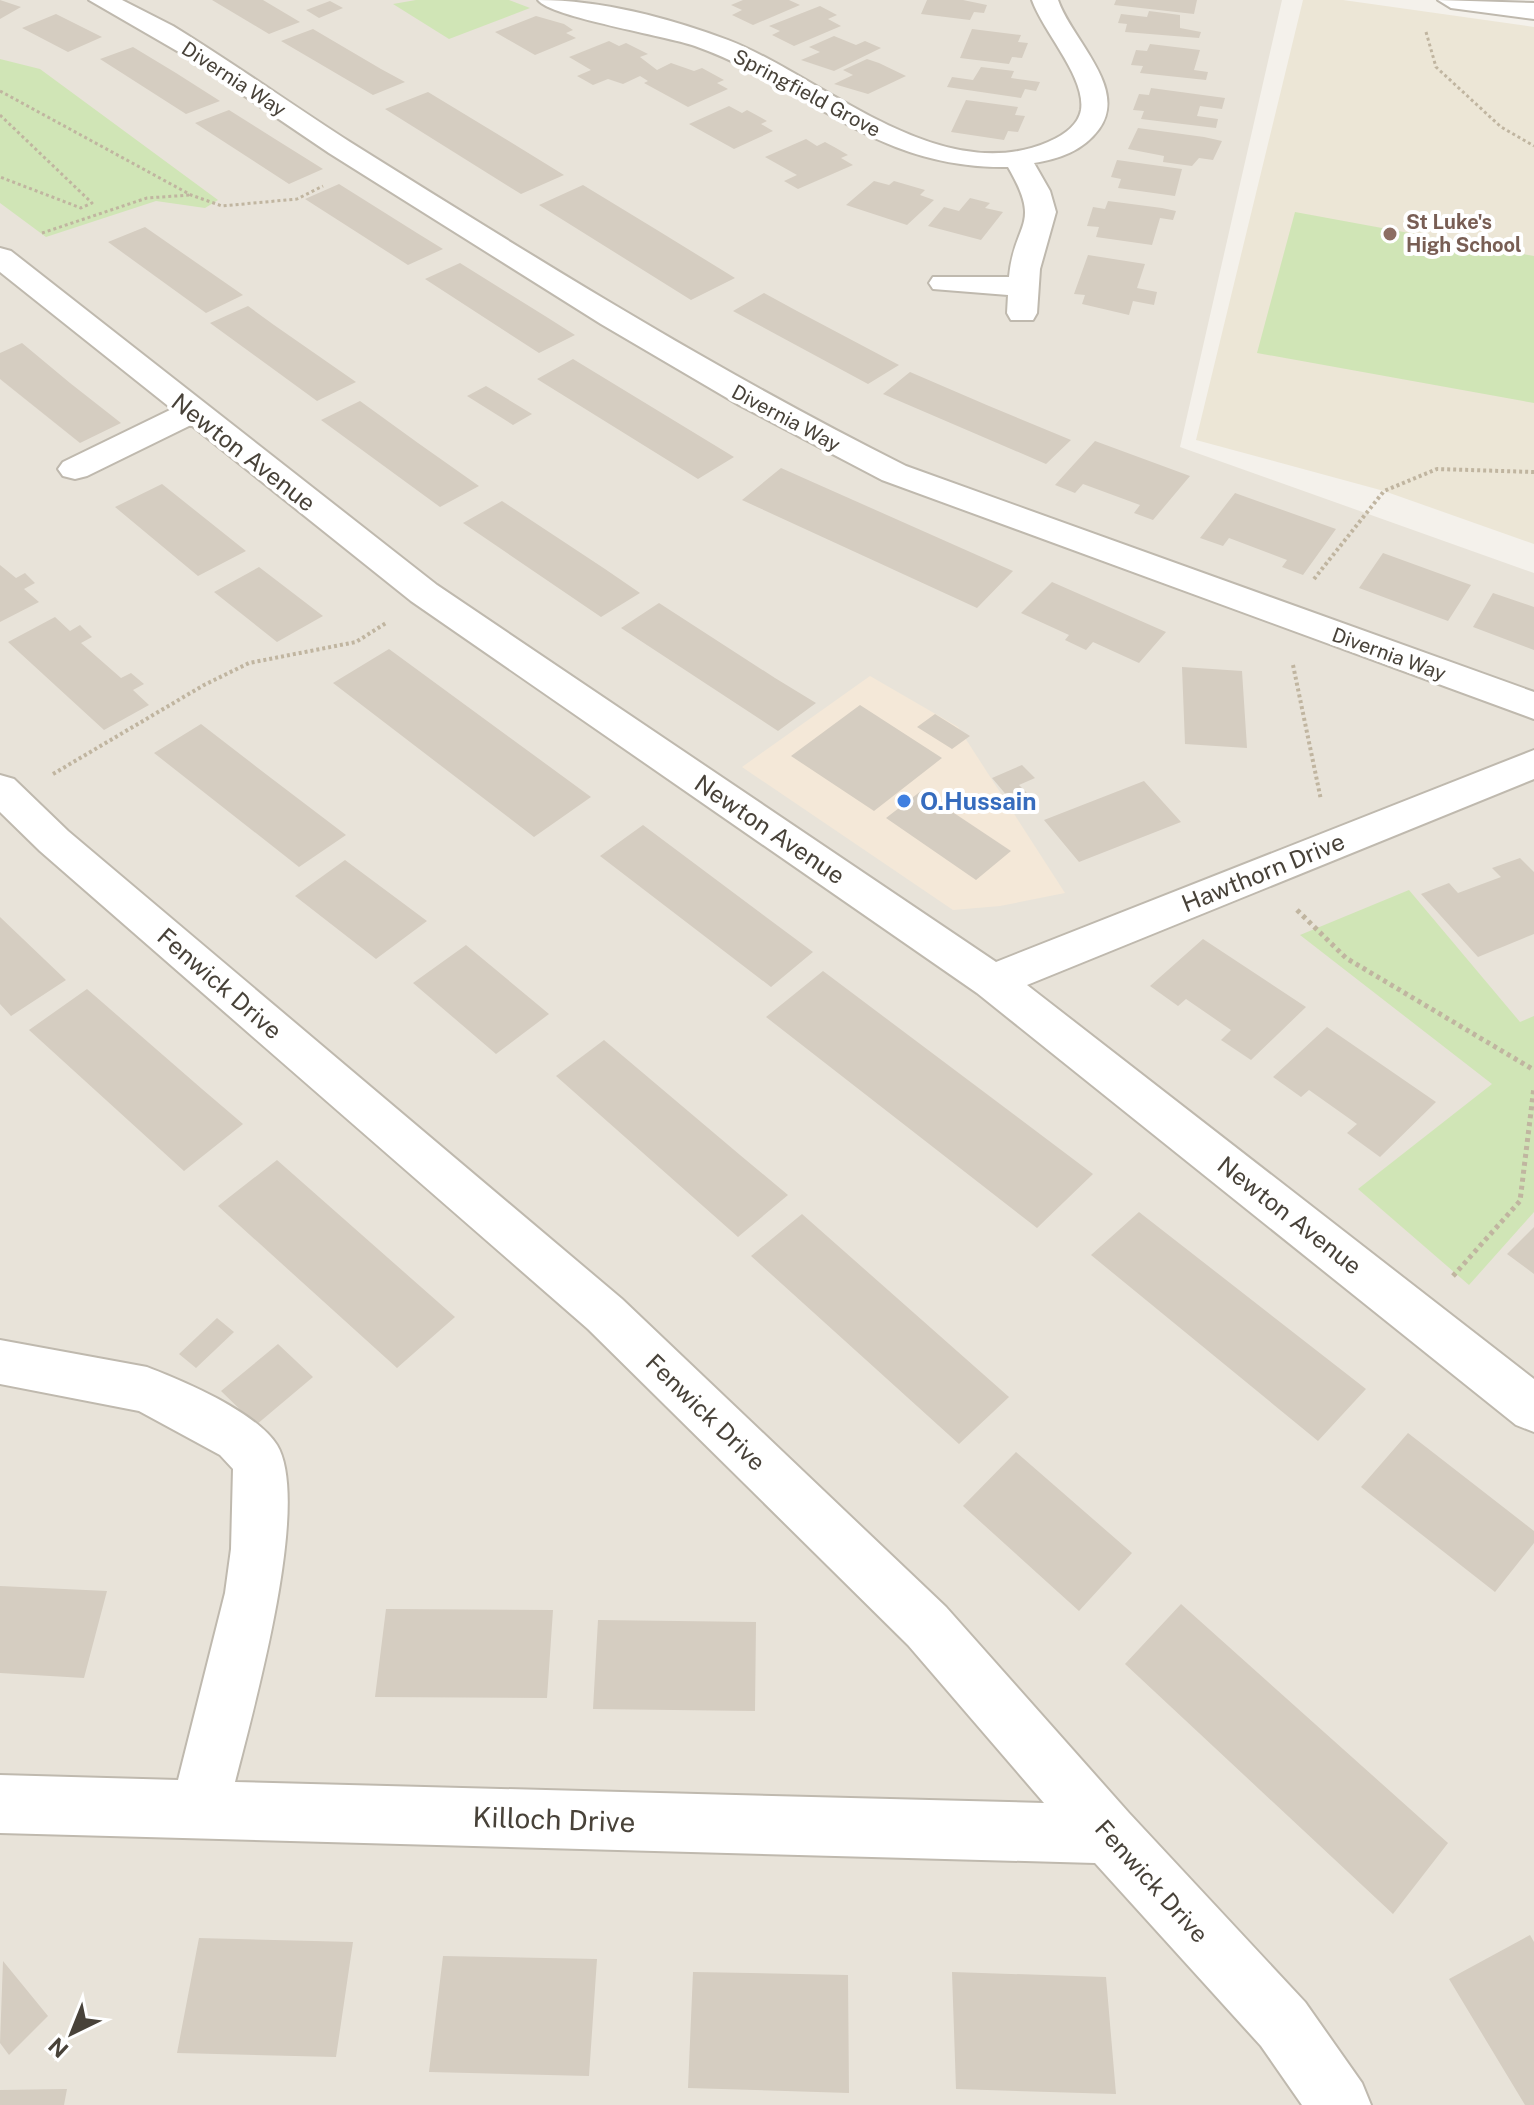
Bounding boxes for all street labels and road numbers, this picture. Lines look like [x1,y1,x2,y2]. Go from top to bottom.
street label: Divernia Way [177,36,291,122]
street label: Springfield Grove [729,44,885,142]
street label: Divernia Way [728,379,845,457]
street label: Newton Avenue [166,387,322,517]
street label: Divernia Way [1329,622,1449,686]
street label: Newton Avenue [690,769,850,889]
street label: Hawthorn Drive [1177,827,1349,917]
street label: Fenwick Drive [152,922,288,1044]
street label: Newton Avenue [1212,1150,1368,1280]
street label: Fenwick Drive [640,1348,772,1476]
street label: Killoch Drive [472,1800,636,1838]
street label: Fenwick Drive [1090,1814,1214,1948]

